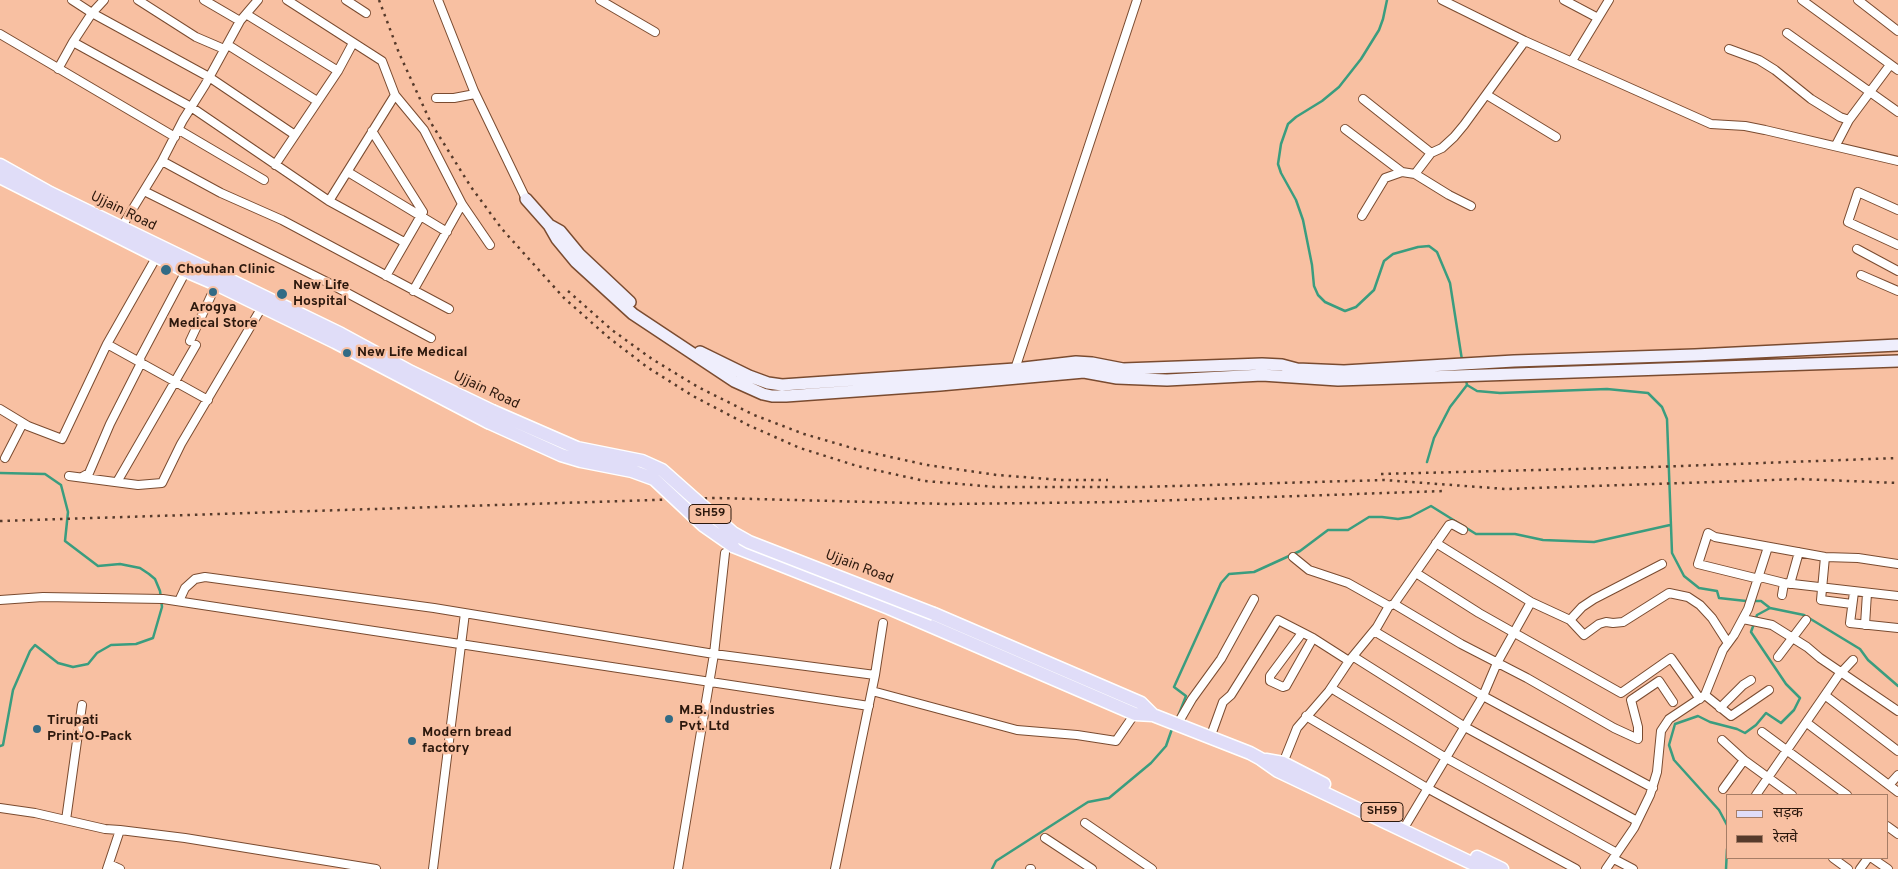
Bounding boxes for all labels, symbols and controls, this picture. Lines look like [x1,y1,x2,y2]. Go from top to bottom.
street label: Ujjain Road [87,189,159,235]
place label: Chouhan Clinic [177,262,275,278]
marker: Chouhan Clinic [159,263,173,277]
place label: New Life Hospital [293,278,349,310]
marker: Arogya Medical Store [207,286,219,298]
marker: New Life Hospital [275,287,289,301]
place label: Arogya Medical Store [168,300,258,332]
place label: New Life Medical [357,345,468,361]
marker: New Life Medical [341,347,353,359]
street label: Ujjain Road [450,368,522,414]
road number: SH59 [689,504,731,524]
street label: Ujjain Road [823,547,895,589]
place label: M.B. Industries Pvt. Ltd [679,703,775,736]
place label: Tirupati Print-O-Pack [47,713,132,746]
marker: M.B. Industries Pvt. Ltd [663,713,675,725]
marker: Tirupati Print-O-Pack [31,723,43,735]
place label: Modern bread factory [422,725,512,758]
marker: Modern bread factory [406,735,418,747]
legend [1726,794,1888,859]
road number: SH59 [1361,802,1403,822]
text: सड़क [1773,804,1803,823]
text: रेलवे [1773,829,1798,848]

